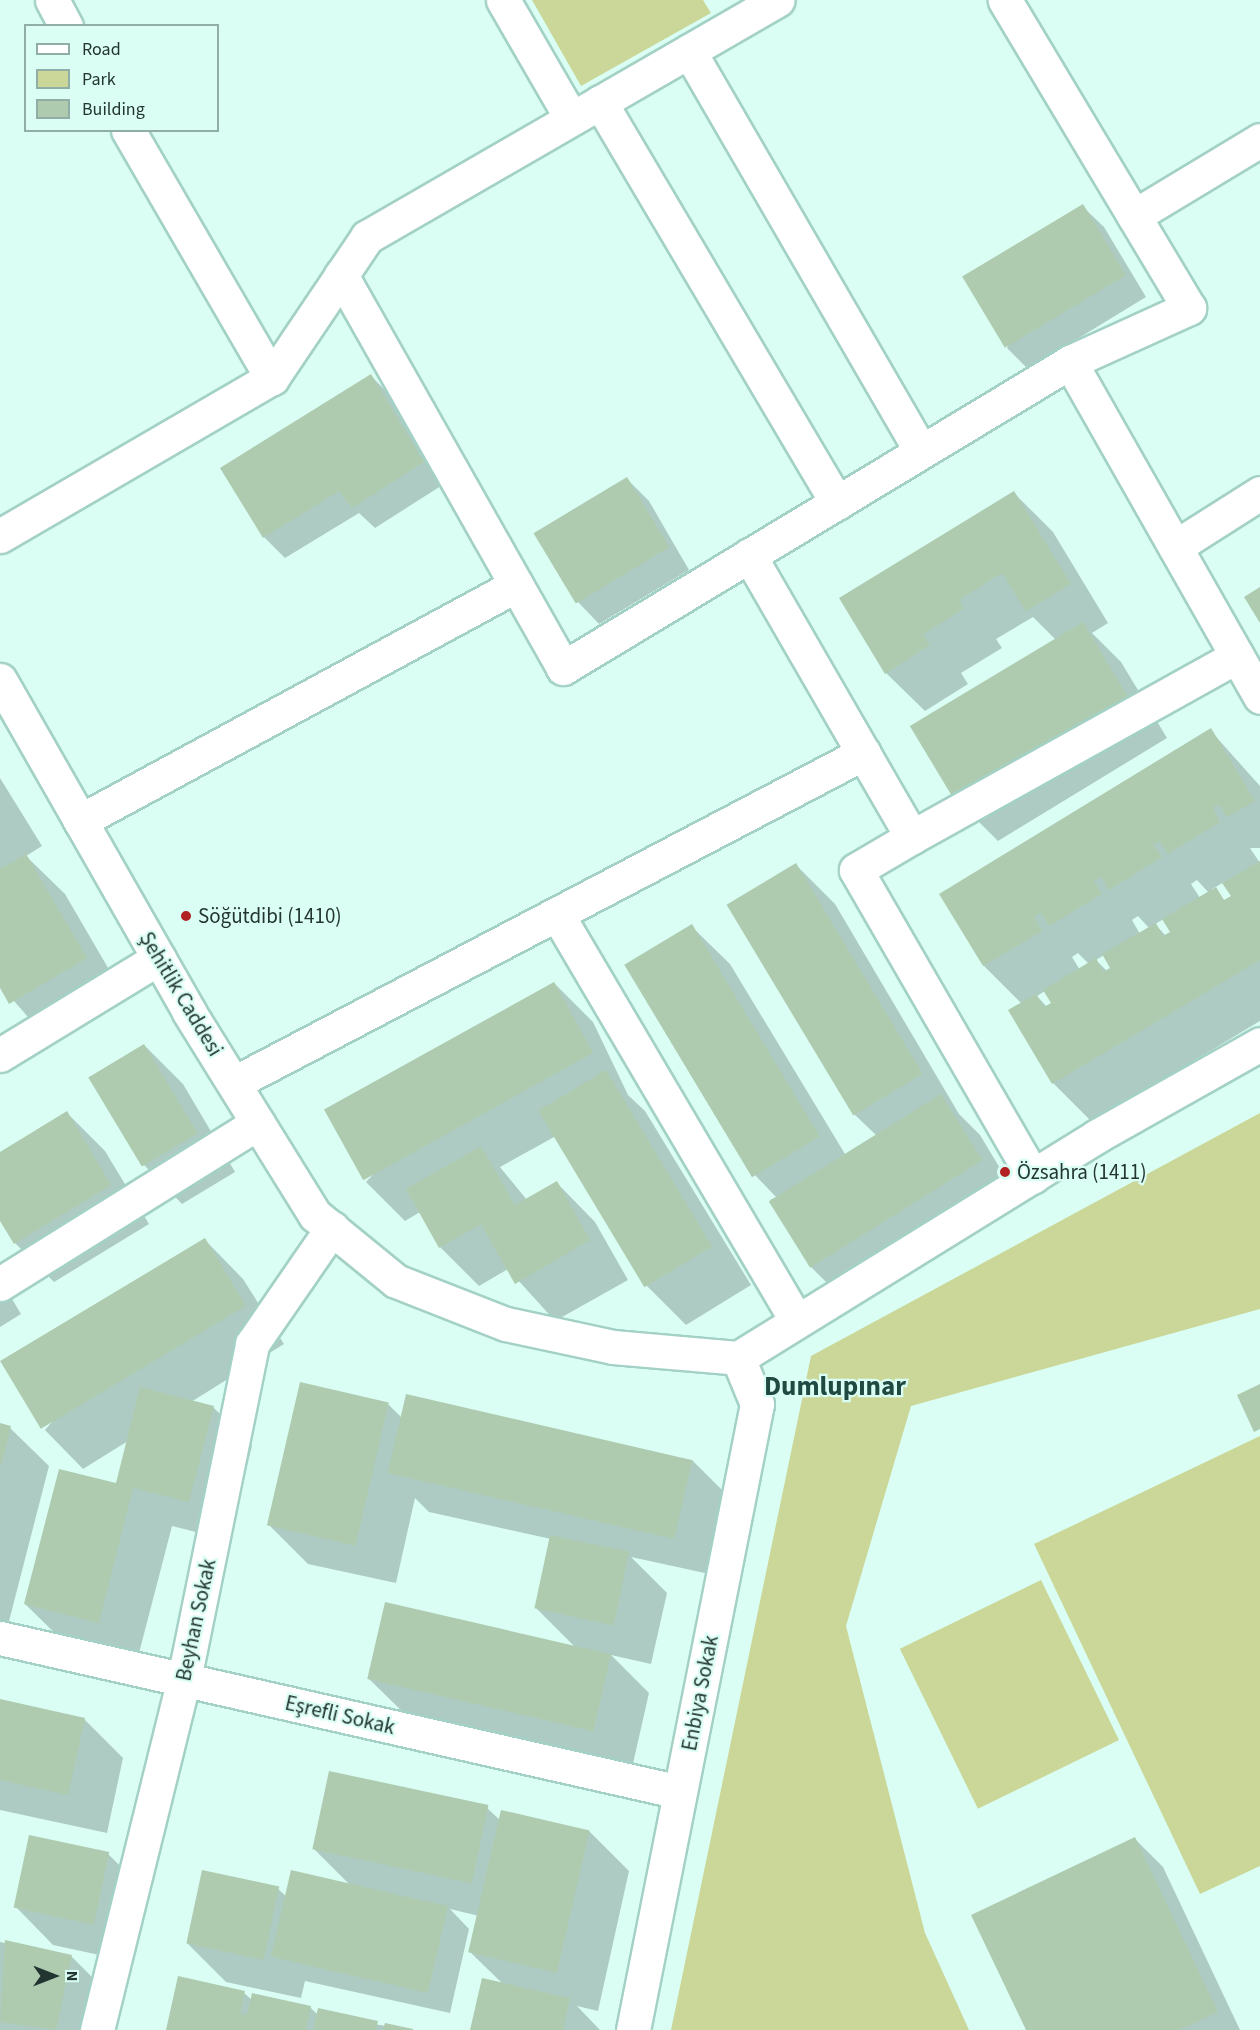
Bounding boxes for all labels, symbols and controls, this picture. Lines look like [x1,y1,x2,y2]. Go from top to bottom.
legend [24,24,219,132]
text: Road [82,37,121,62]
text: Park [82,67,116,92]
text: Building [82,97,145,122]
place label: Söğütdibi (1410) [198,903,342,929]
marker: Söğütdibi (1410) [179,909,193,923]
street label: Şehitlik Caddesi [134,927,228,1061]
place label: Özsahra (1411) [1017,1159,1147,1185]
marker: Özsahra (1411) [998,1165,1012,1179]
district label: Dumlupınar [764,1371,906,1403]
street label: Beyhan Sokak [171,1557,221,1683]
street label: Enbiya Sokak [676,1633,724,1753]
street label: Eşrefli Sokak [283,1690,397,1740]
north arrow [24,1946,84,2006]
text: N [61,1971,83,1981]

